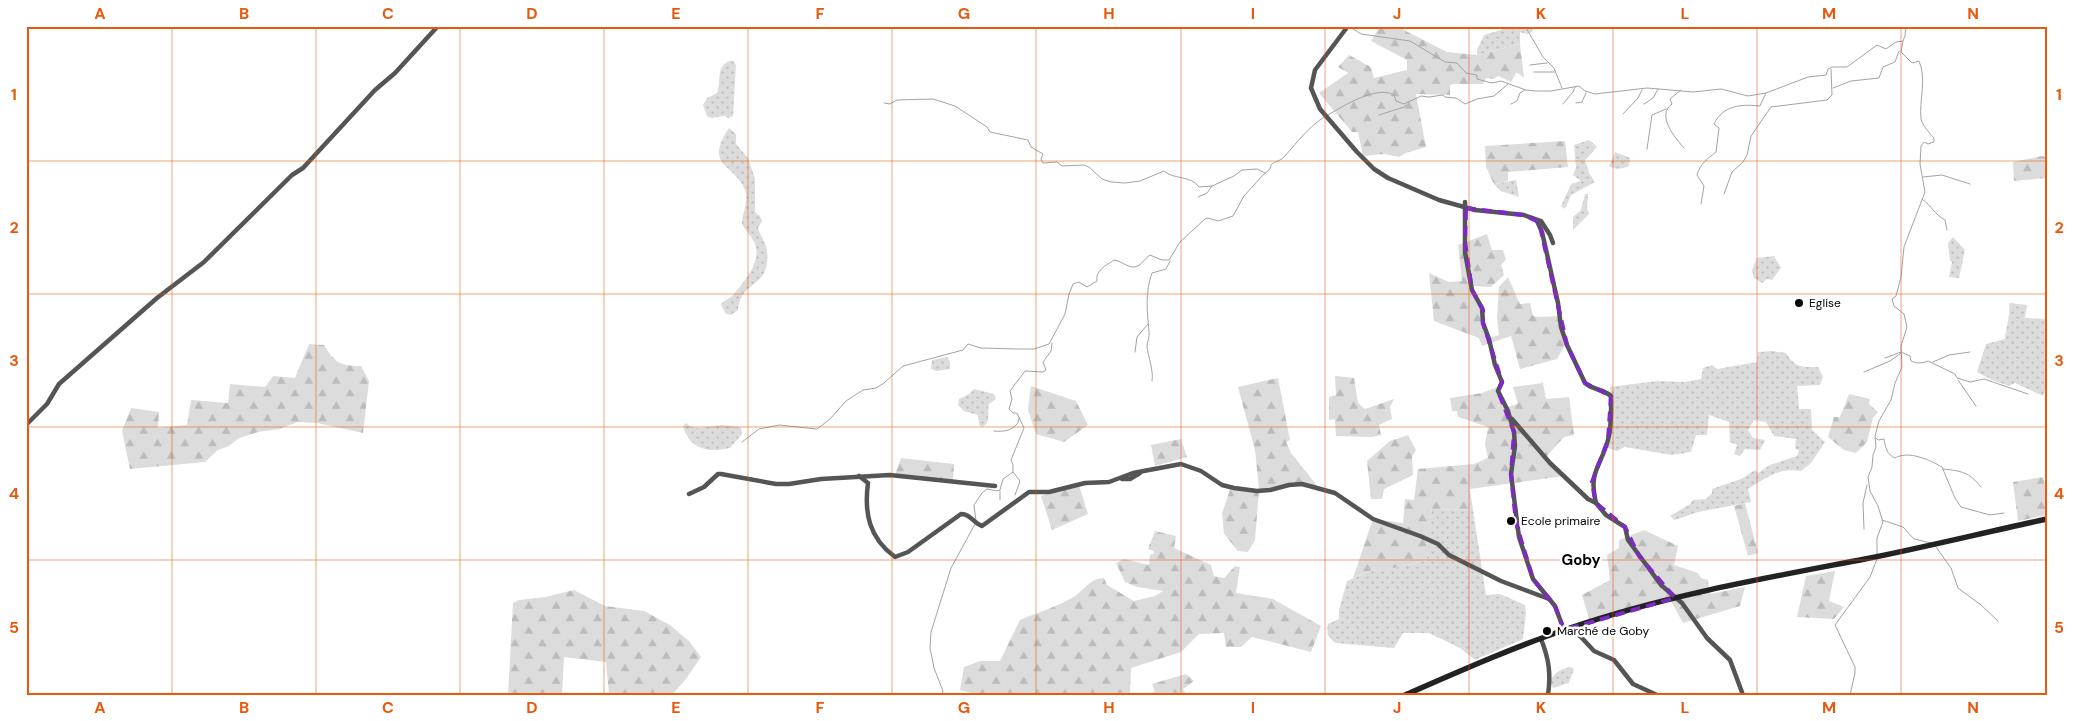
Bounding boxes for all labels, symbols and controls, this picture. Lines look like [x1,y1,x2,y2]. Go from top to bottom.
text: A [94,3,106,24]
text: B [239,3,249,24]
text: C [382,3,394,24]
text: D [526,3,538,24]
text: E [671,3,681,24]
text: F [816,3,825,24]
text: G [958,3,970,24]
text: H [1103,3,1115,24]
text: I [1251,3,1255,24]
text: J [1393,3,1401,24]
text: K [1536,3,1547,24]
text: L [1681,3,1690,24]
text: M [1822,3,1836,24]
text: N [1967,3,1979,24]
text: 1 [11,84,17,105]
text: 1 [2056,84,2062,105]
text: 2 [9,217,19,238]
text: 2 [2054,217,2064,238]
place label: Eglise [1809,295,1841,311]
marker: Eglise [1793,297,1805,309]
text: 3 [9,350,19,371]
text: 3 [2054,350,2064,371]
text: 4 [9,483,19,504]
text: 4 [2054,483,2064,504]
place label: Ecole primaire [1521,513,1601,529]
marker: Ecole primaire [1505,515,1517,527]
district label: Goby [1561,550,1601,570]
text: 5 [9,617,19,638]
text: 5 [2054,617,2064,638]
place label: Marché de Goby [1557,623,1649,639]
marker: Marché de Goby [1541,625,1553,637]
text: A [94,697,106,718]
text: B [239,697,249,718]
text: C [382,697,394,718]
text: D [526,697,538,718]
text: E [671,697,681,718]
text: F [816,697,825,718]
text: G [958,697,970,718]
text: H [1103,697,1115,718]
text: I [1251,697,1255,718]
text: J [1393,697,1401,718]
text: K [1536,697,1547,718]
text: L [1681,697,1690,718]
text: M [1822,697,1836,718]
text: N [1967,697,1979,718]

